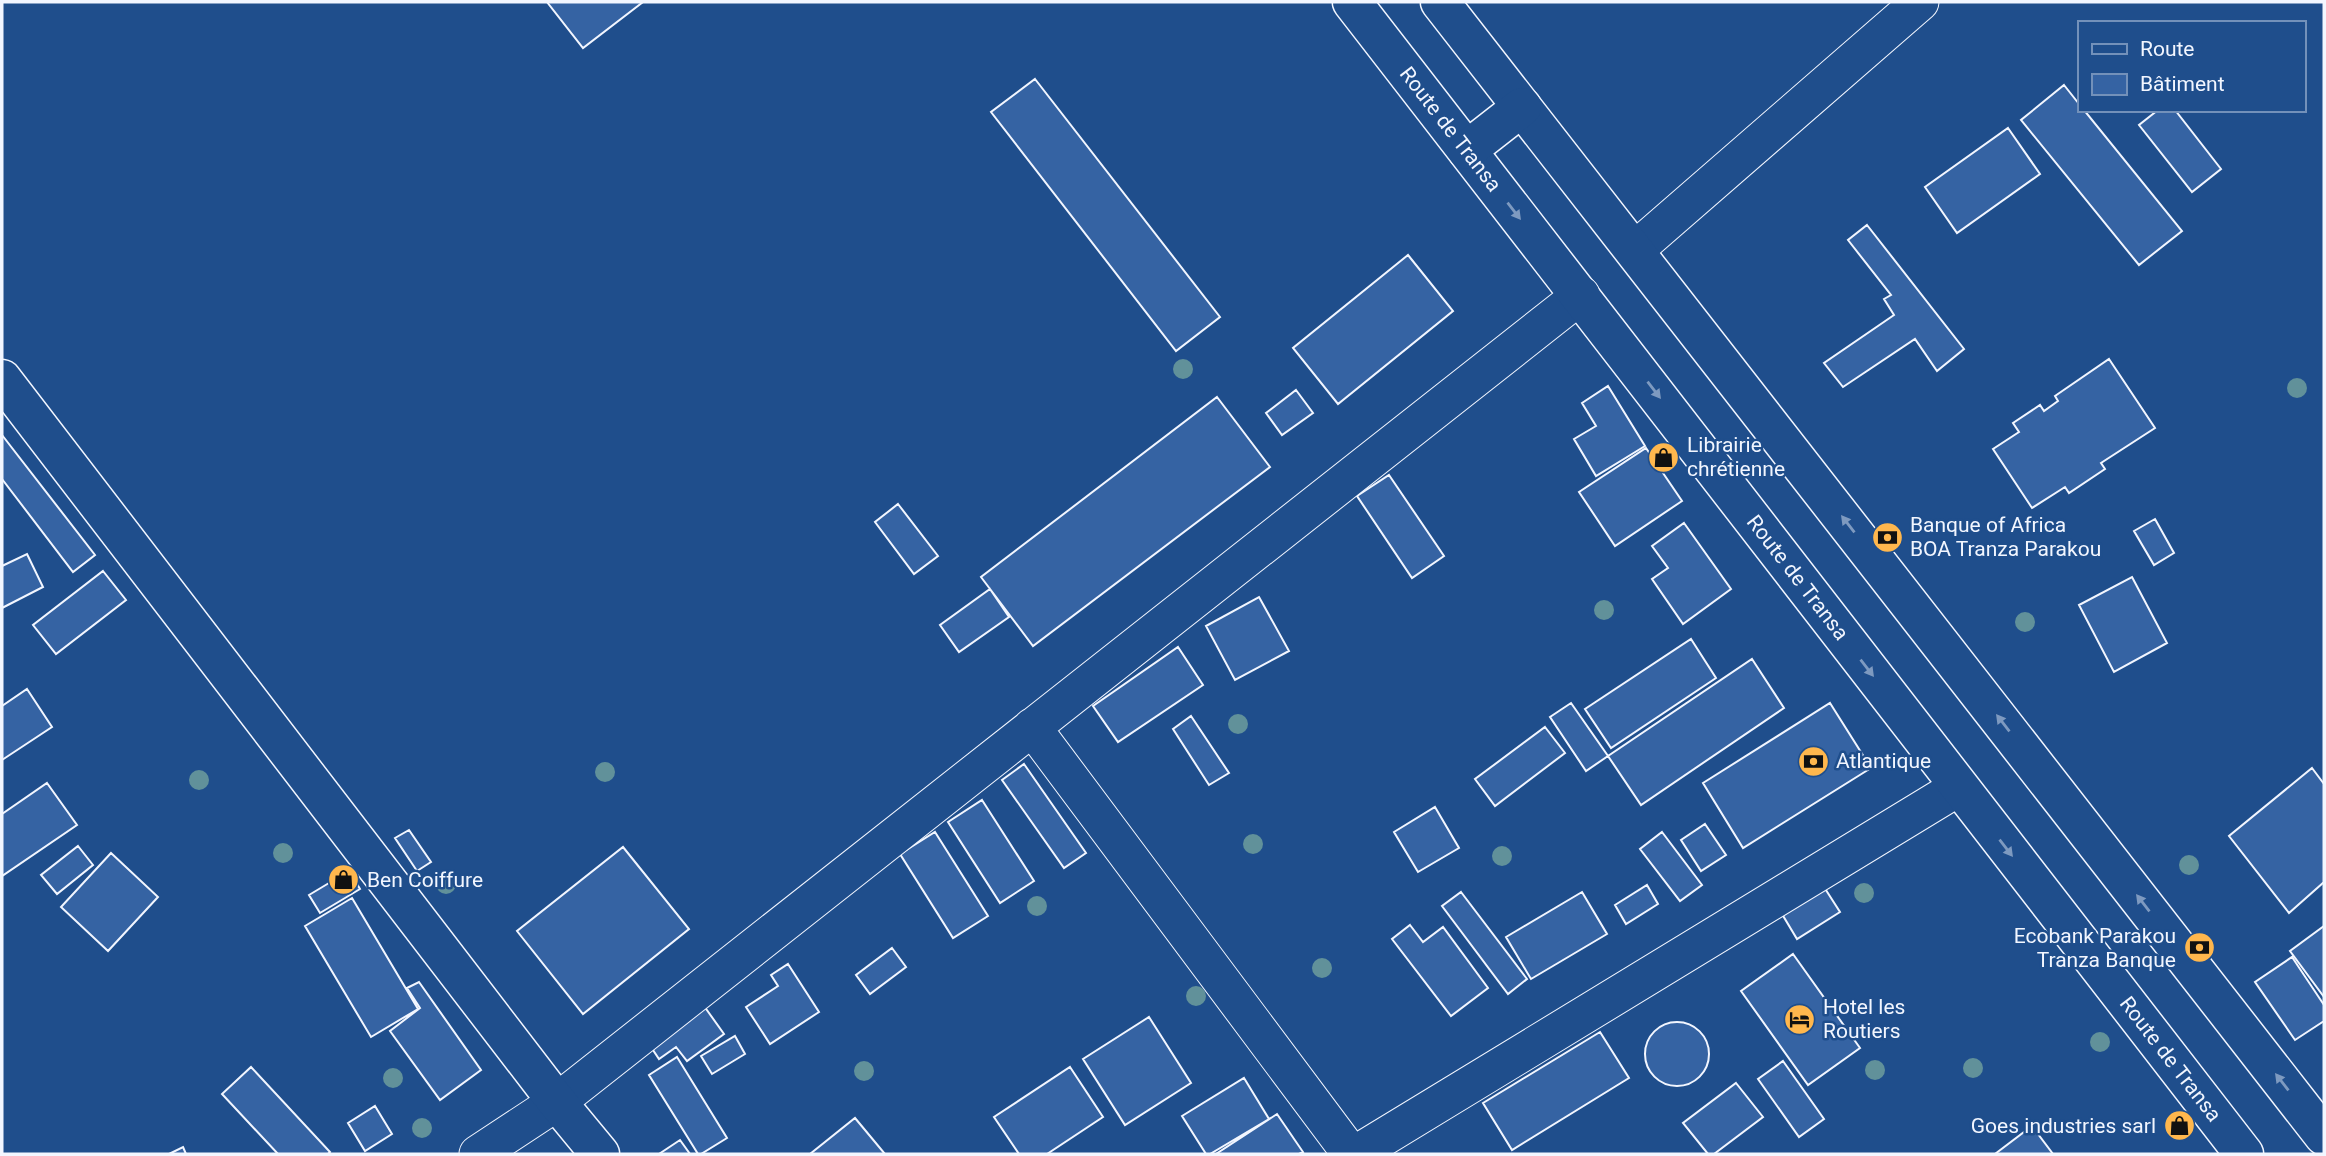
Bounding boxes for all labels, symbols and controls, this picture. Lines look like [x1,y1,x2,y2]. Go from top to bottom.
legend [2078,21,2305,112]
text: Route [2140,37,2195,61]
street label: Route de Transa [1395,62,1506,196]
text: Bâtiment [2140,72,2225,96]
one-way arrow [1507,201,1522,219]
one-way arrow [1646,381,1660,399]
place label: Librairie chrétienne [1687,433,1785,481]
shop icon: Librairie chrétienne [1647,440,1681,474]
street label: Route de Transa [1742,510,1854,645]
place label: Banque of Africa BOA Tranza Parakou [1910,513,2101,561]
one-way arrow [1841,516,1856,534]
bank icon: Banque of Africa BOA Tranza Parakou [1870,520,1904,554]
one-way arrow [1860,658,1875,676]
one-way arrow [1995,715,2010,733]
bank icon: Atlantique [1796,744,1830,778]
place label: Atlantique [1836,749,1931,773]
one-way arrow [1999,839,2013,857]
shop icon: Ben Coiffure [327,863,361,897]
place label: Ben Coiffure [367,868,483,892]
one-way arrow [2135,894,2150,912]
place label: Ecobank Parakou Tranza Banque [2014,924,2176,972]
bank icon: Ecobank Parakou Tranza Banque [2182,931,2216,965]
street label: Route de Transa [2115,992,2226,1126]
place label: Hotel les Routiers [1823,995,1905,1043]
hotel icon: Hotel les Routiers [1783,1002,1817,1036]
one-way arrow [2275,1074,2290,1092]
shop icon: Goes industries sarl [2162,1109,2196,1143]
place label: Goes industries sarl [1971,1114,2156,1138]

